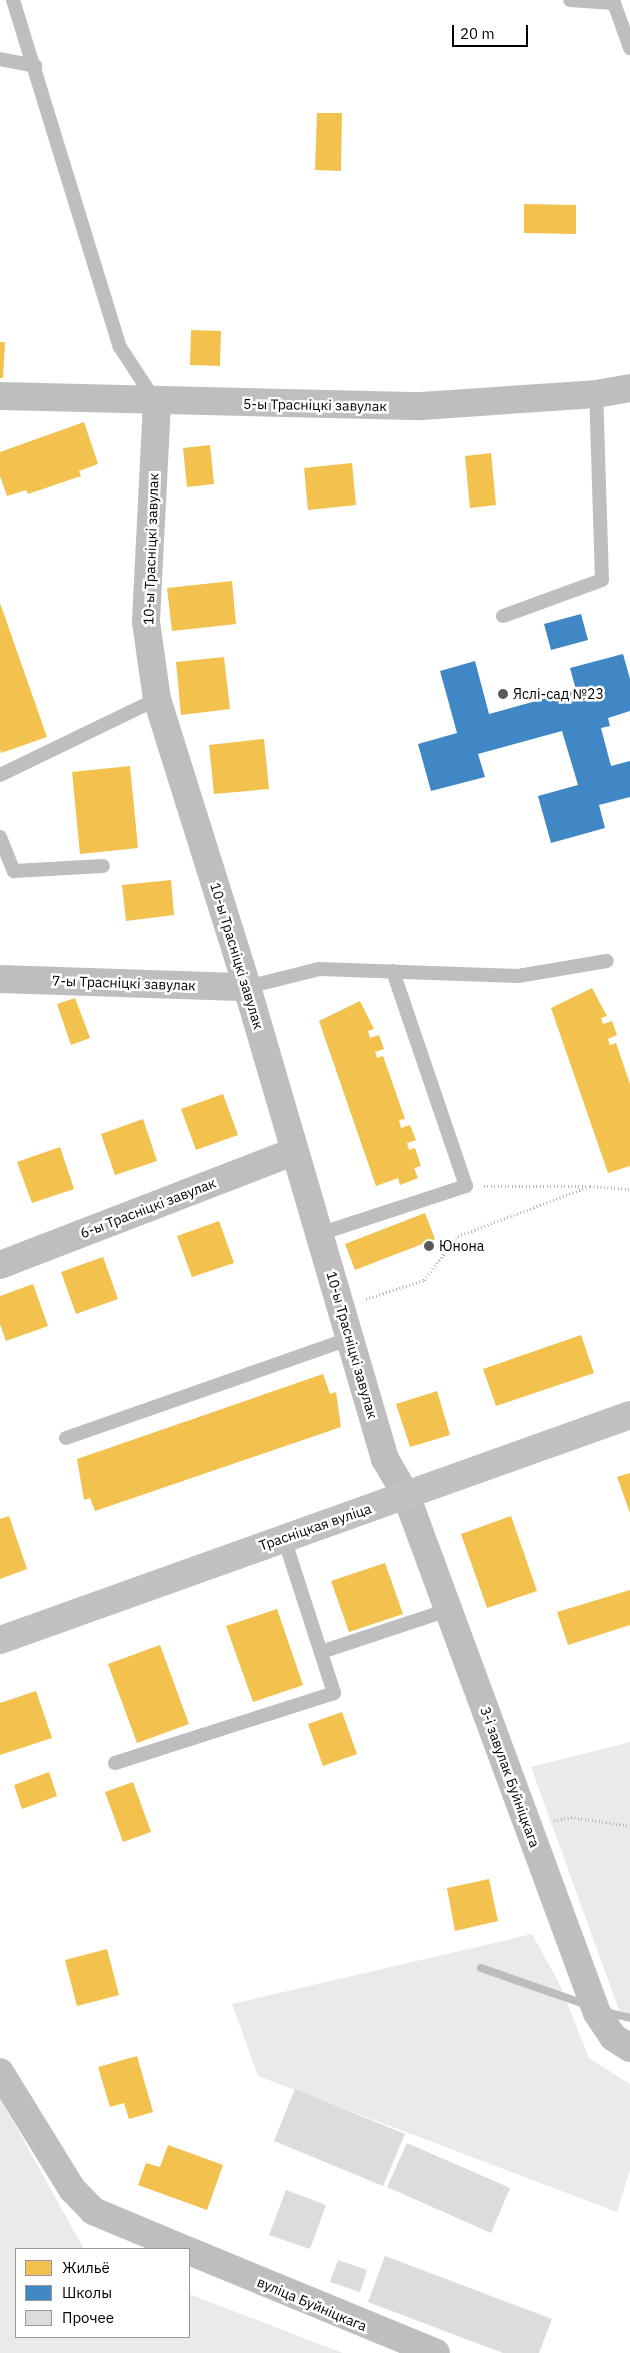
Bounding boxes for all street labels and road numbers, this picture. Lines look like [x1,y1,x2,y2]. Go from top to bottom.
street label: 5-ы Трасніцкі завулак [243,395,387,415]
street label: 10-ы Трасніцкі завулак [140,473,162,625]
street label: 10-ы Трасніцкі завулак [207,881,267,1031]
street label: 7-ы Трасніцкі завулак [52,972,196,994]
street label: 6-ы Трасніцкі завулак [78,1174,218,1242]
street label: 10-ы Трасніцкі завулак [323,1269,381,1421]
street label: Трасніцкая вуліца [257,1500,373,1554]
street label: 3-і завулак Буйніцкага [477,1704,543,1850]
street label: вуліца Буйніцкага [255,2273,369,2335]

